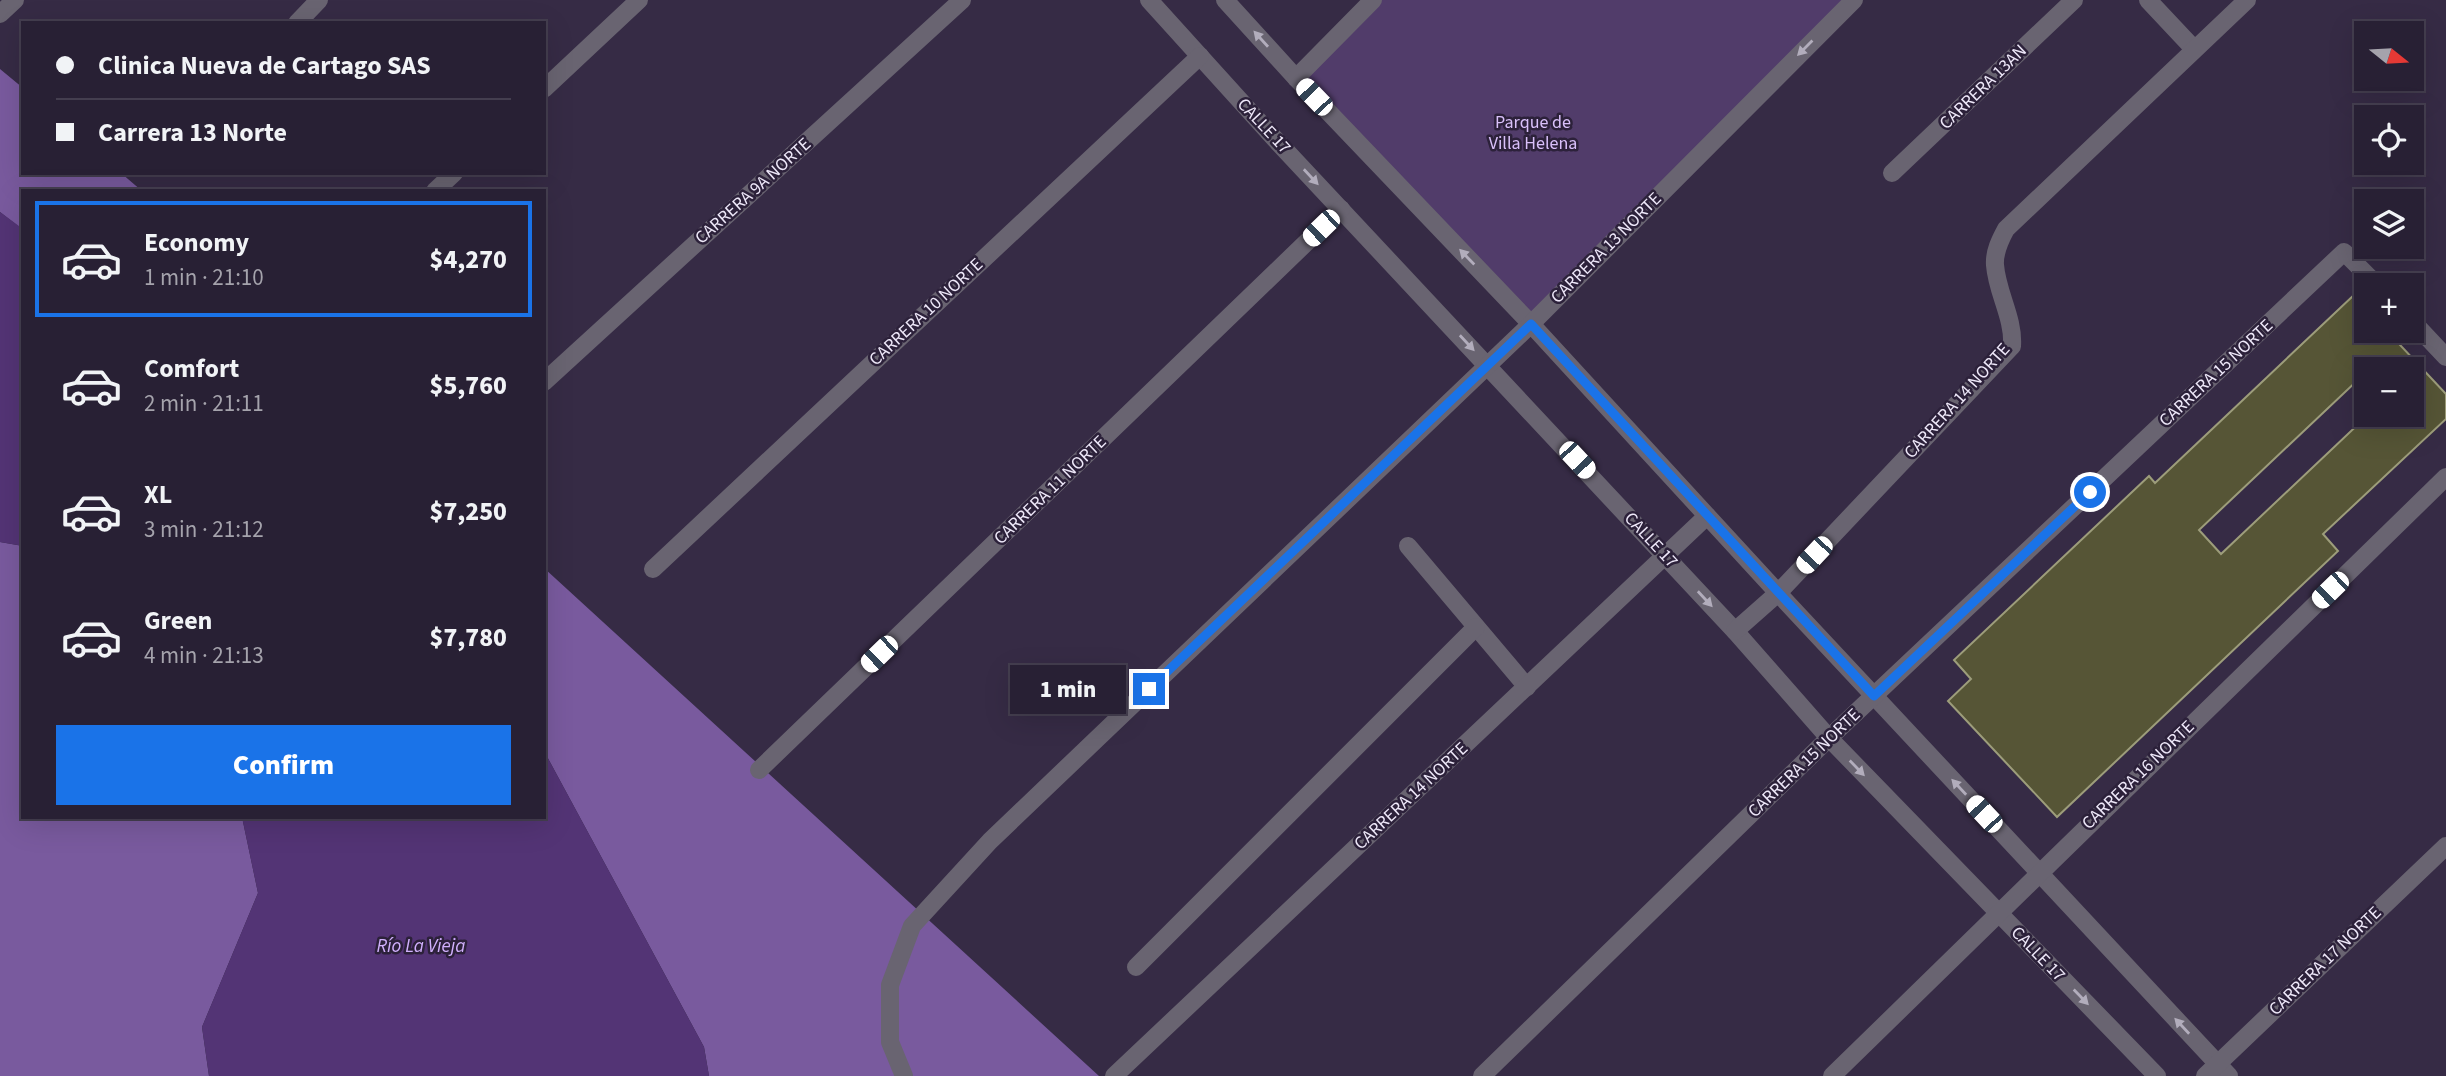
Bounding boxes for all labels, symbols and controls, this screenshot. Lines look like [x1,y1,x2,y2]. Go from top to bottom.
north arrow [2354,21,2424,91]
map controls [2354,21,2424,427]
one-way arrow [1253,30,1269,48]
street label: CARRERA 13AN [1934,39,2032,135]
one-way arrow [1797,40,1814,57]
text: Clinica Nueva de Cartago SAS [98,47,431,84]
car [1292,75,1337,119]
street label: CALLE 17 [1231,92,1297,160]
button: locate [2354,105,2424,175]
park label: Parque de Villa Helena [1489,110,1577,156]
text: Carrera 13 Norte [98,114,287,151]
street label: CARRERA 9A NORTE [689,132,817,250]
one-way arrow [1302,168,1318,185]
street label: CARRERA 13 NORTE [1545,187,1667,309]
button: layers [2354,189,2424,259]
car [1299,206,1344,250]
text: Economy [144,224,249,261]
icon: car [60,228,123,291]
text: $4,270 [430,241,507,278]
one-way arrow [1459,249,1475,266]
street label: CARRERA 10 NORTE [863,252,989,372]
text: 1 min · 21:10 [144,261,264,294]
button: + [2354,273,2424,343]
street label: CARRERA 15 NORTE [2153,313,2279,433]
one-way arrow [1458,334,1474,351]
street label: CARRERA 14 NORTE [1898,338,2016,464]
text: Comfort [144,350,239,387]
icon: car [60,354,123,417]
button: − [2354,357,2424,427]
text: $5,760 [430,367,507,404]
text: 2 min · 21:11 [144,387,264,420]
street label: CARRERA 11 NORTE [988,430,1112,550]
car [1555,437,1600,483]
text: XL [144,476,172,513]
route start [2074,476,2106,508]
icon: car [60,480,123,543]
text: $7,250 [430,493,507,530]
street label: CALLE 17 [1618,506,1684,574]
text: 3 min · 21:12 [144,513,264,546]
car [1792,532,1837,578]
car [2308,568,2353,612]
one-way arrow [1697,590,1713,608]
text: Green [144,602,212,639]
icon: car [60,606,123,669]
text: $7,780 [430,619,507,656]
car [857,632,902,676]
text: 4 min · 21:13 [144,639,264,672]
callout: 1 min [1009,664,1124,714]
text: 1 min [1040,673,1096,706]
route end [1133,673,1165,705]
street label: CARRERA 15 NORTE [1742,703,1866,823]
street label: CARRERA 16 NORTE [2076,715,2200,835]
button: Confirm [56,725,511,805]
street label: CARRERA 14 NORTE [1348,736,1474,856]
one-way arrow [1849,759,1865,776]
one-way arrow [1950,778,1967,795]
car [1962,791,2007,837]
street label: CARRERA 17 NORTE [2263,901,2387,1021]
street label: CALLE 17 [2005,921,2071,987]
water label: Río La Vieja [377,933,465,960]
one-way arrow [2072,989,2089,1006]
one-way arrow [2175,1018,2191,1035]

